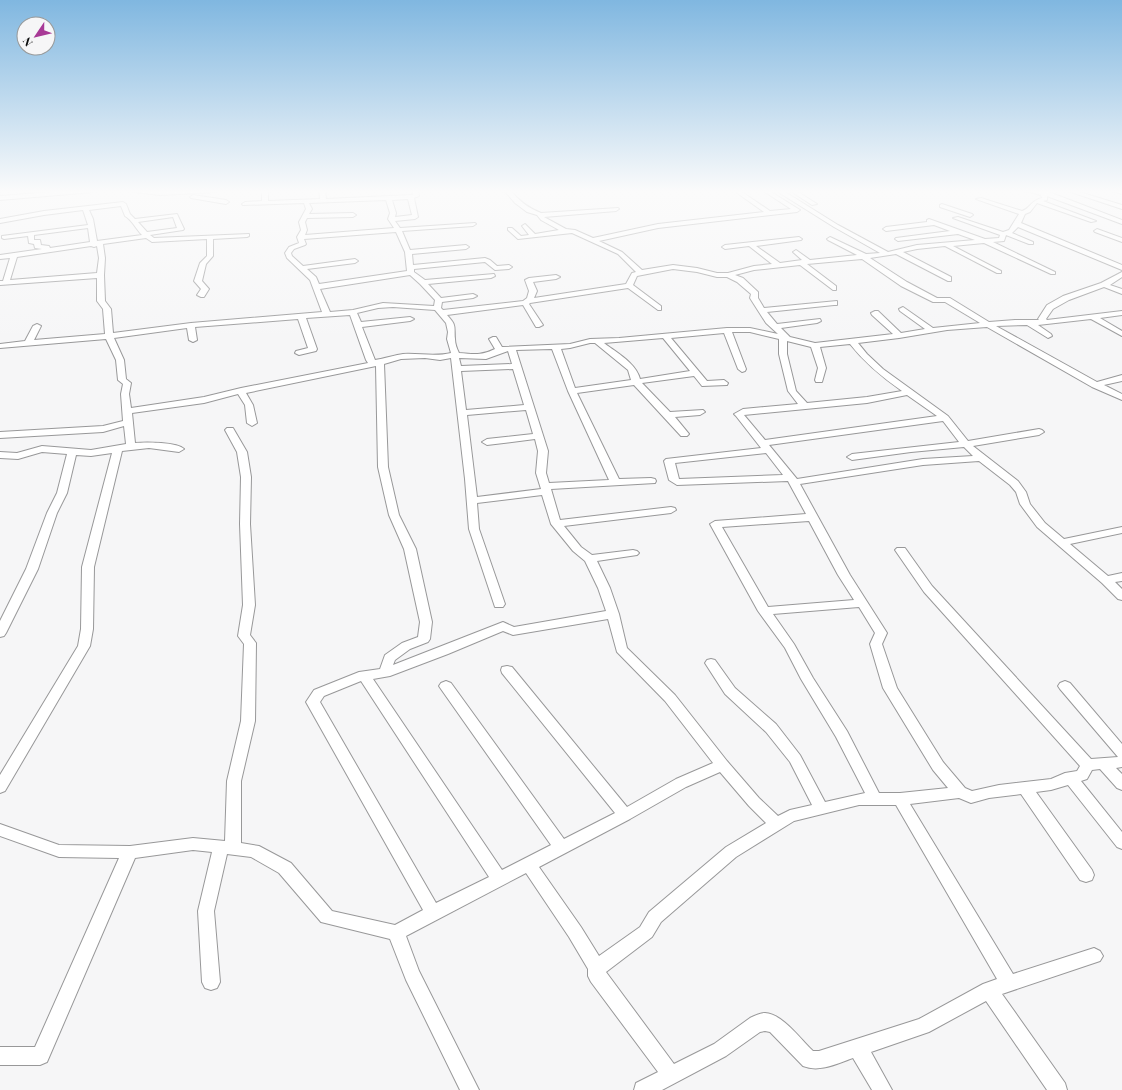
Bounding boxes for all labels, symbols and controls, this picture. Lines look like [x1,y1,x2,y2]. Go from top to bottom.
north arrow [16,16,56,56]
text: N [19,34,36,50]

